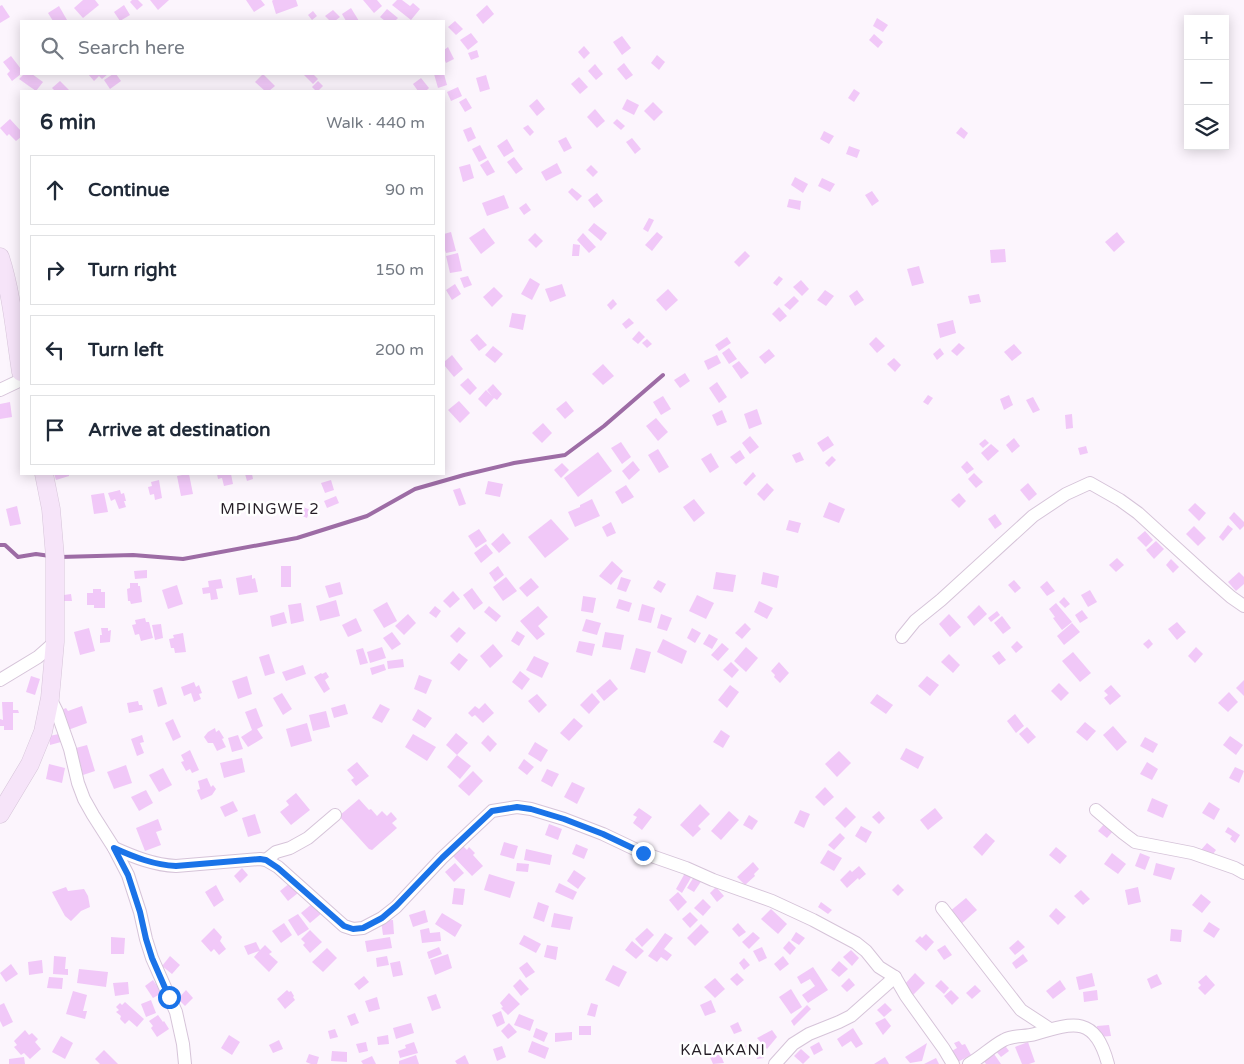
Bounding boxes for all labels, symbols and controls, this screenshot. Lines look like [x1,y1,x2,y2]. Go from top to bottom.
map controls [1184,15,1229,150]
button: + [1184,15,1229,60]
search box [20,20,445,75]
icon: search [38,34,66,62]
text: Search here [78,37,185,59]
button: − [1184,60,1229,105]
button: layers [1184,105,1229,150]
text: 6 min [40,110,96,135]
text: Walk · 440 m [326,113,425,133]
icon: ahead [41,176,69,204]
text: Continue [88,179,170,201]
text: 90 m [385,180,424,200]
icon: right [41,256,69,284]
text: Turn right [88,259,176,281]
text: 150 m [375,260,424,280]
icon: left [41,336,69,364]
text: Turn left [88,339,164,361]
text: 200 m [375,340,424,360]
icon: arrive [41,416,69,444]
text: Arrive at destination [88,419,271,441]
district label: MPINGWE 2 [220,500,320,518]
route end [632,842,655,865]
route start [158,986,181,1009]
district label: KALAKANI [680,1041,766,1059]

